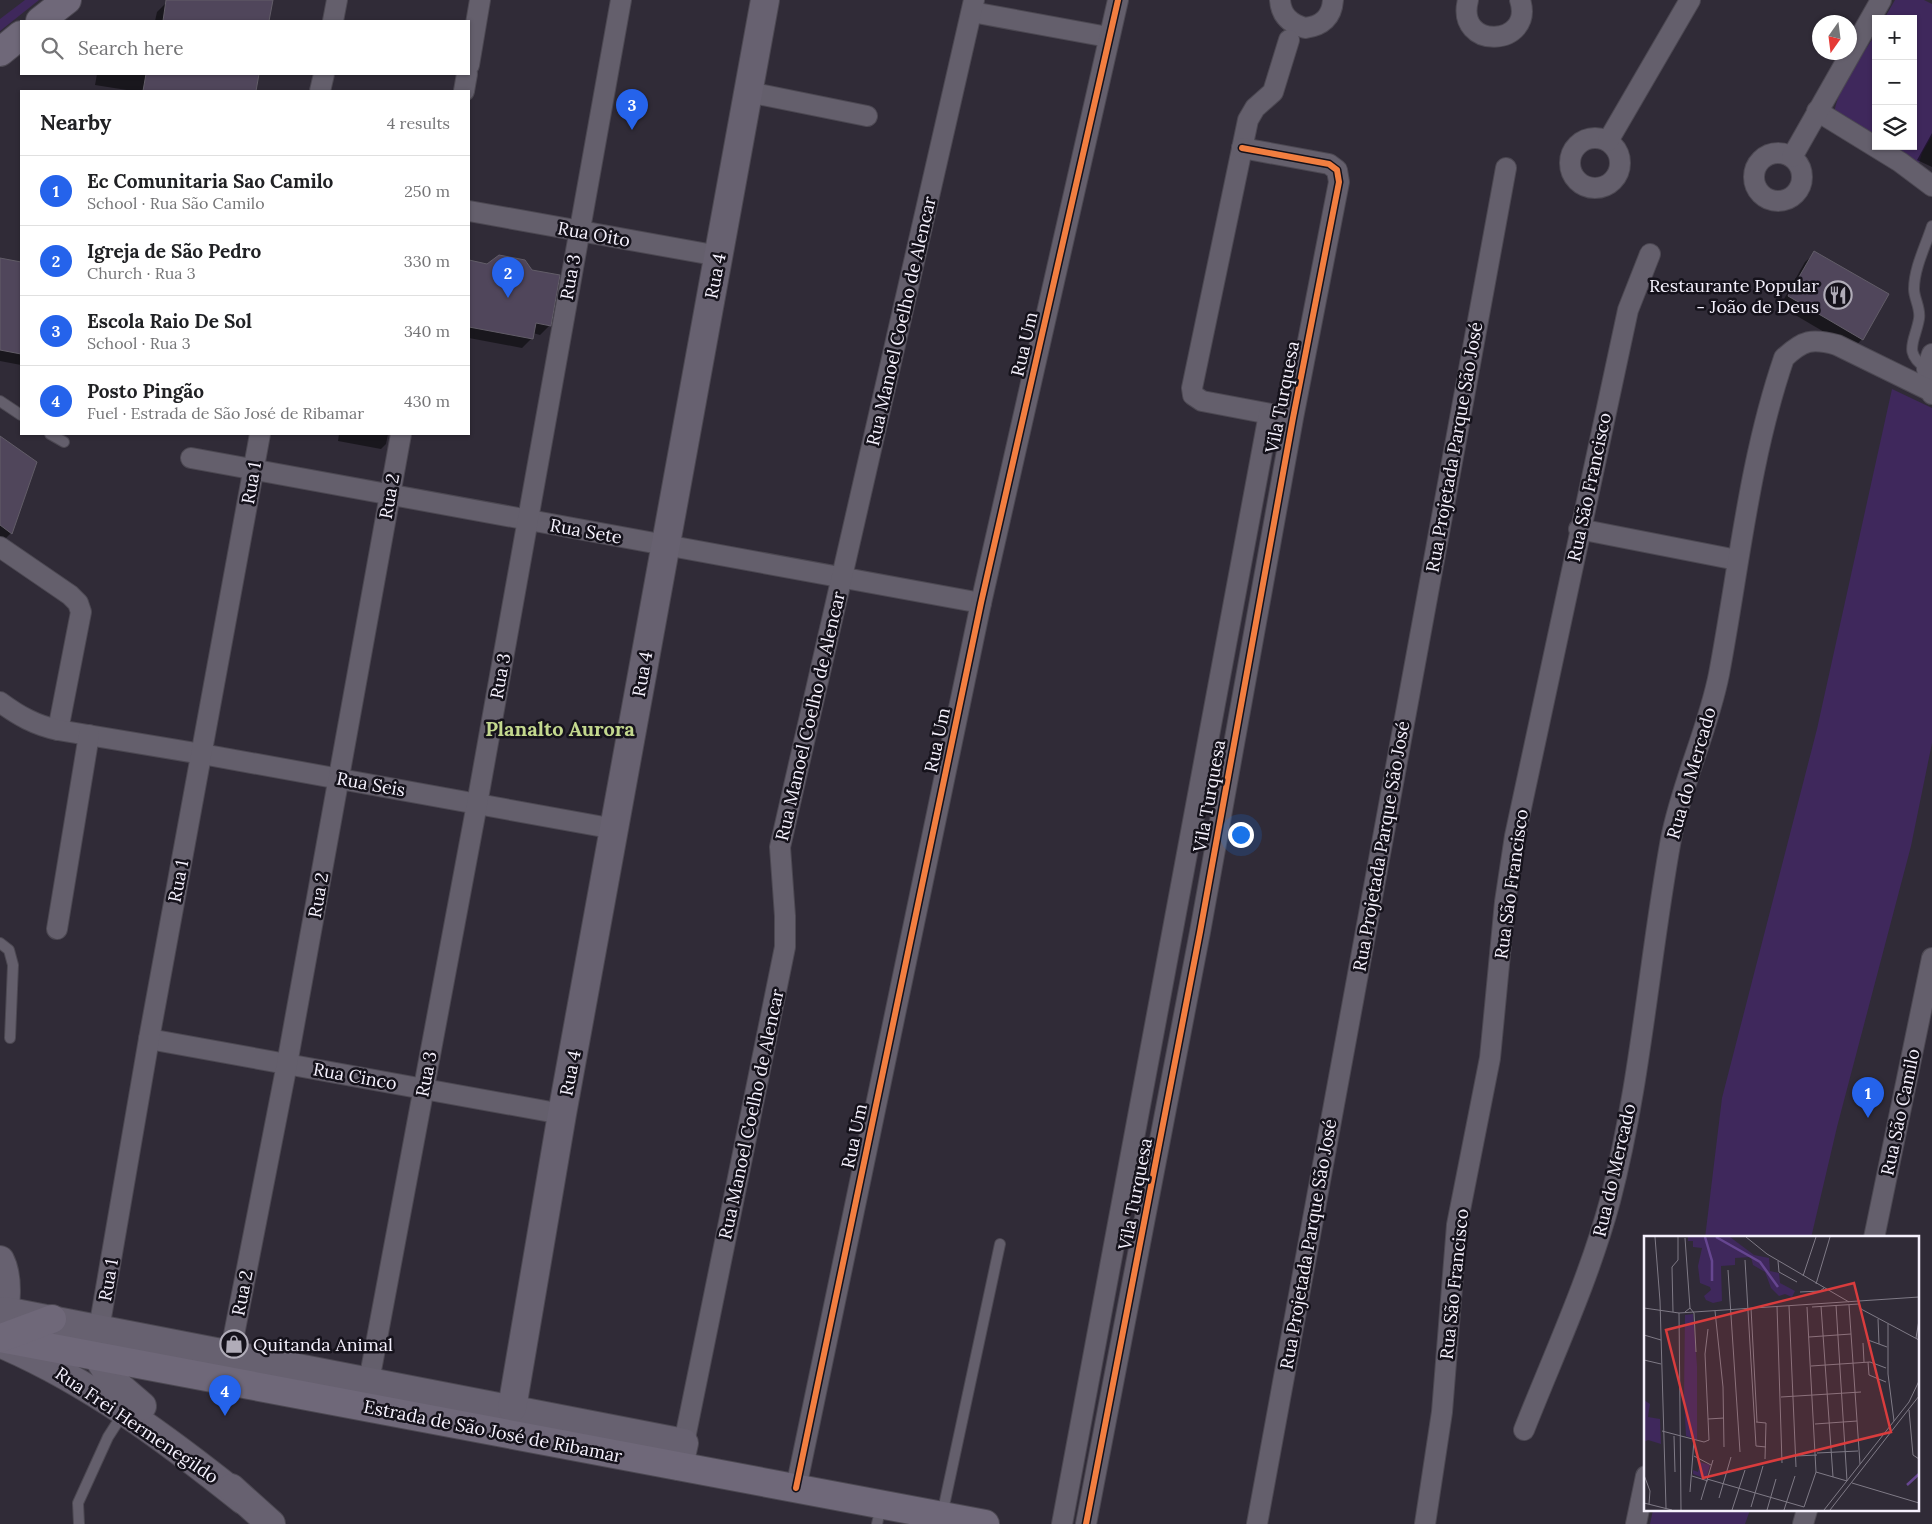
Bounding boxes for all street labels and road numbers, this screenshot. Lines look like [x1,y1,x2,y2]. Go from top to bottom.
street label: Rua Manoel Coelho de Alencar [861,194,941,448]
street label: Rua Oito [556,216,632,252]
street label: Rua 4 [699,251,731,301]
street label: Rua 3 [555,252,585,302]
street label: Rua Um [1005,309,1043,379]
street label: Rua Projetada Parque São José [1421,320,1487,574]
street label: Vila Turquesa [1260,339,1304,456]
street label: Rua São Francisco [1562,411,1616,563]
street label: Rua 1 [236,460,266,506]
street label: Rua 2 [374,471,404,521]
street label: Rua Sete [548,513,624,549]
street label: Rua Manoel Coelho de Alencar [770,589,850,843]
street label: Rua 4 [627,649,657,699]
street label: Rua 3 [485,651,515,701]
street label: Rua do Mercado [1661,704,1721,842]
street label: Rua Um [919,705,955,775]
street label: Rua Projetada Parque São José [1348,719,1414,973]
street label: Vila Turquesa [1188,738,1230,855]
street label: Rua Seis [335,767,407,801]
street label: Rua São Francisco [1489,807,1533,961]
street label: Rua 1 [163,858,193,904]
street label: Rua 2 [303,870,333,920]
street label: Rua Manoel Coelho de Alencar [713,987,789,1241]
street label: Rua São Camilo [1875,1046,1925,1178]
street label: Rua 4 [554,1048,586,1098]
street label: Rua 3 [410,1049,442,1099]
street label: Rua Cinco [311,1057,399,1095]
street label: Rua Um [836,1101,872,1171]
street label: Rua do Mercado [1587,1101,1641,1239]
street label: Rua Projetada Parque São José [1275,1117,1341,1371]
street label: Vila Turquesa [1113,1136,1157,1253]
street label: Rua São Francisco [1435,1208,1473,1360]
street label: Rua 1 [93,1257,123,1303]
street label: Rua 2 [226,1268,258,1318]
street label: Rua Frei Hermenegildo [51,1362,223,1488]
street label: Estrada de São José de Ribamar [362,1395,624,1467]

